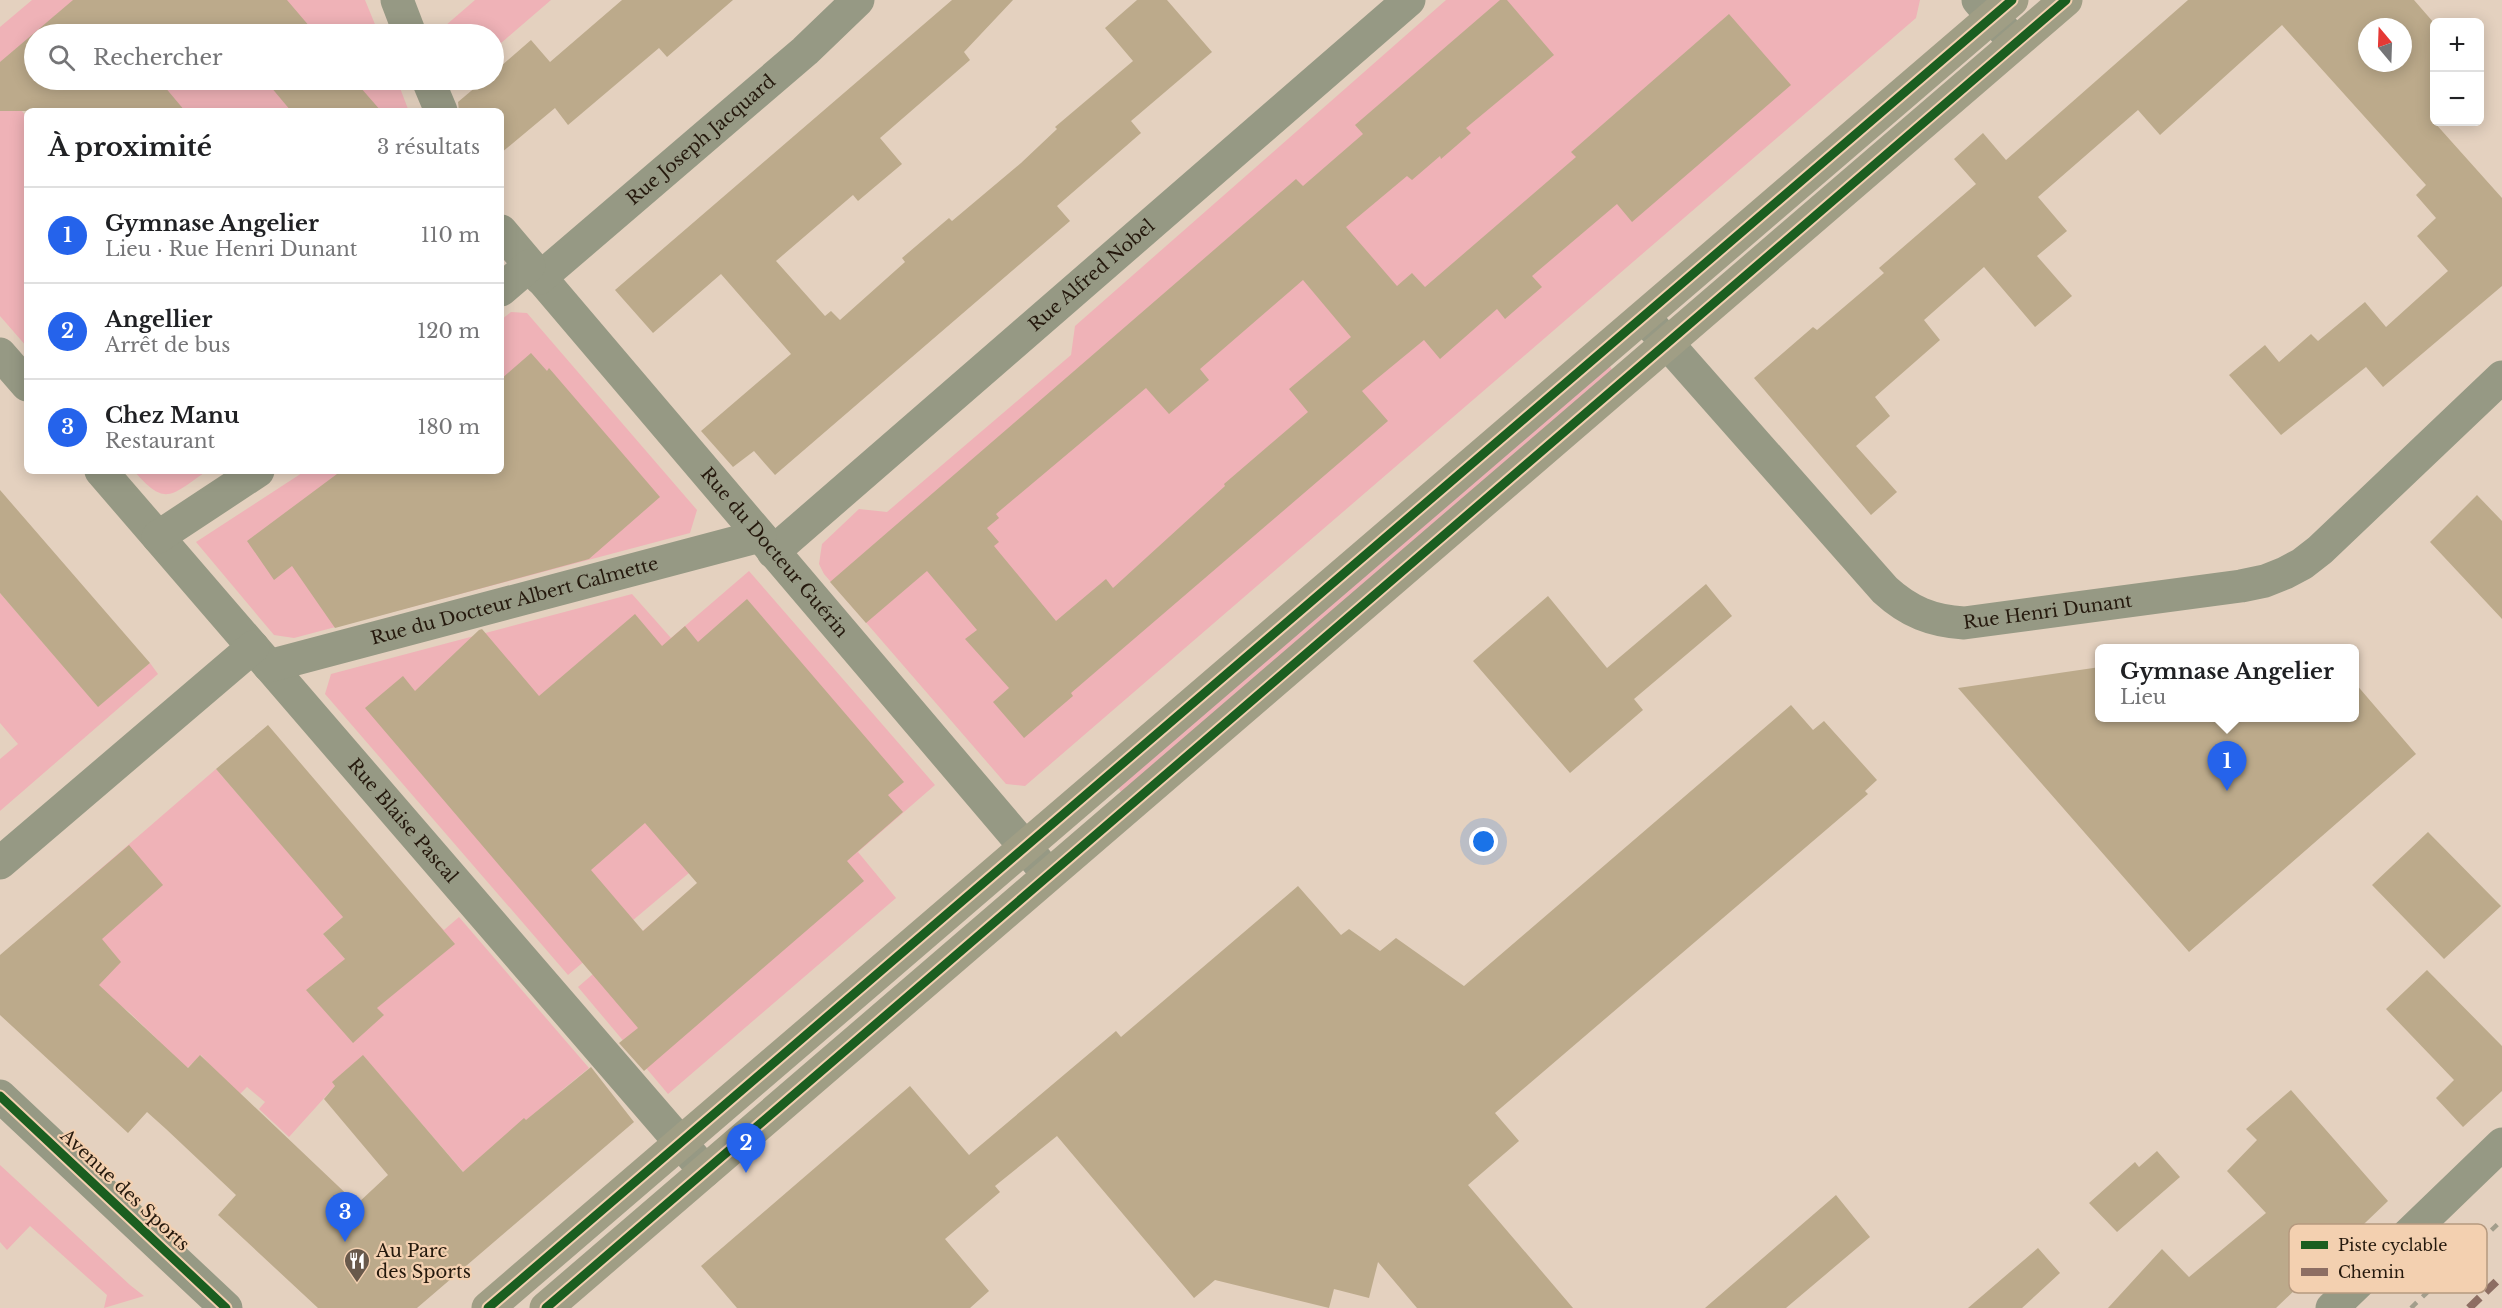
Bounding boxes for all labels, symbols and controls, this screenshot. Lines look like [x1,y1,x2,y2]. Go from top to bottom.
north arrow [2358,18,2412,72]
map controls [2430,18,2484,126]
button: + [2430,18,2484,72]
search box [24,24,504,90]
icon: search [45,41,78,74]
text: Rechercher [93,44,223,71]
street label: Rue Joseph Jacquard [622,70,780,210]
button: − [2430,72,2484,126]
text: À proximité [48,131,212,163]
text: 3 résultats [377,135,480,159]
text: Gymnase Angelier [105,210,319,237]
street label: Rue Alfred Nobel [1024,215,1159,336]
text: 1 [63,223,72,247]
text: 110 m [421,223,480,247]
text: Lieu · Rue Henri Dunant [105,237,357,261]
text: Angellier [105,306,212,333]
text: 2 [61,319,74,343]
text: 120 m [417,319,480,343]
text: Arrêt de bus [105,333,230,357]
text: Chez Manu [105,402,239,429]
text: 3 [61,415,74,439]
text: 180 m [417,415,480,439]
text: Restaurant [105,429,215,453]
street label: Rue du Docteur Guérin [696,463,853,642]
street label: Rue du Docteur Albert Calmette [368,552,661,650]
street label: Rue Henri Dunant [1962,590,2134,634]
popup [2095,644,2359,722]
text: Gymnase Angelier [2120,658,2334,685]
text: Lieu [2120,685,2166,709]
pin: 1 [2208,742,2246,791]
street label: Rue Blaise Pascal [343,754,463,888]
your location [1469,827,1498,856]
street label: Avenue des Sports [55,1124,194,1256]
pin: 2 [726,1124,766,1173]
pin: 3 [326,1192,364,1242]
legend [2289,1224,2487,1293]
text: Piste cyclable [2338,1235,2447,1255]
place label: Au Parc des Sports [375,1240,471,1283]
restaurant icon: Au Parc des Sports [342,1246,372,1284]
text: Chemin [2338,1262,2405,1282]

